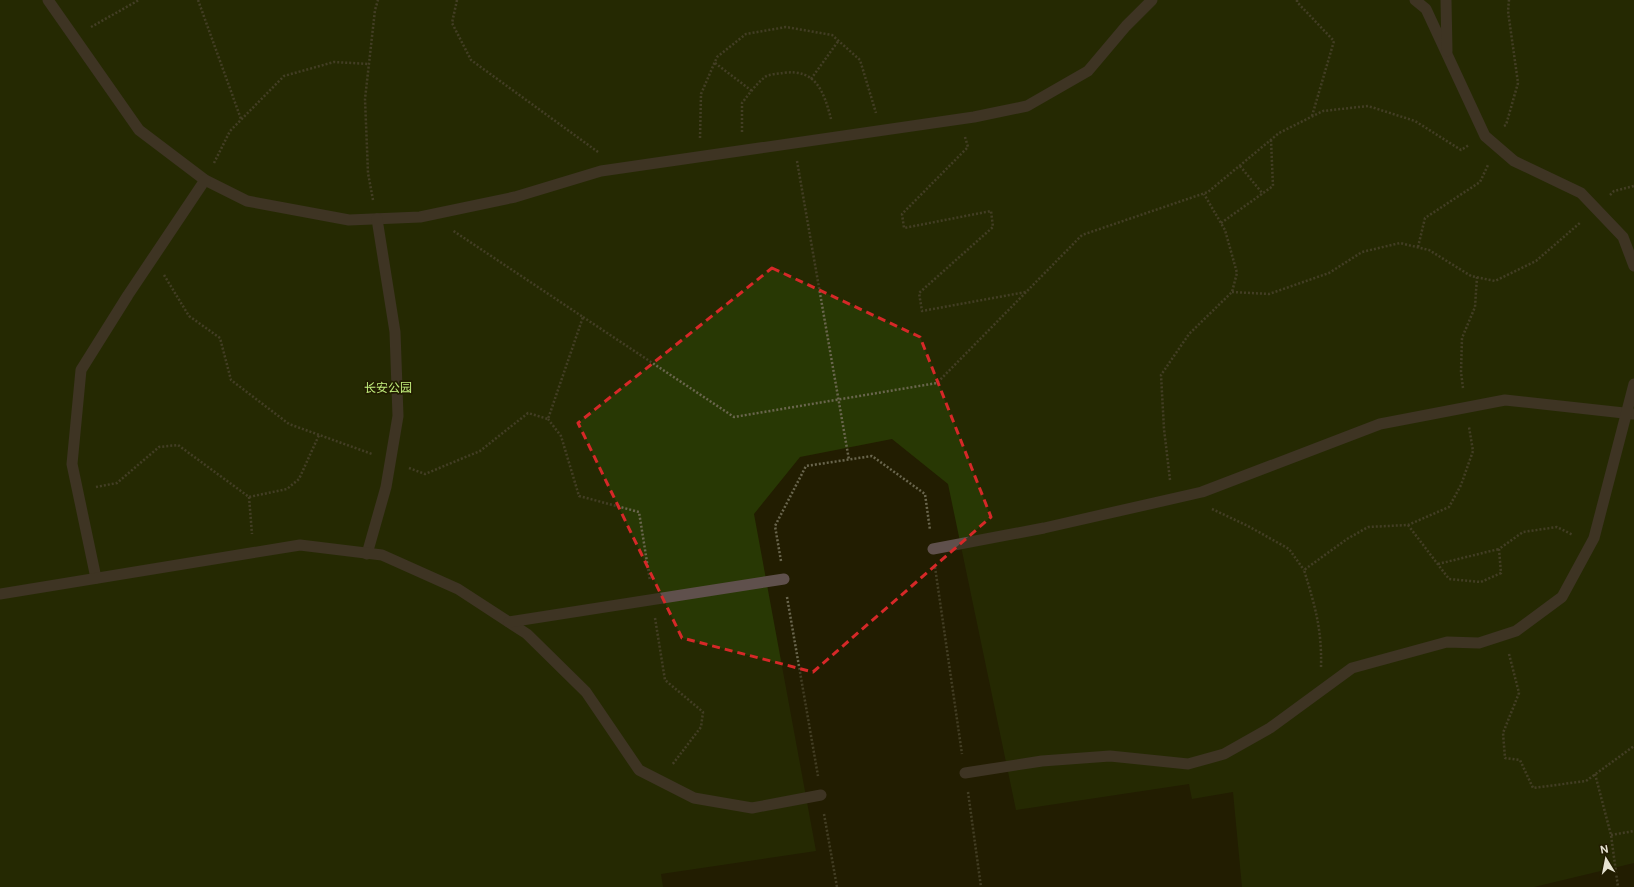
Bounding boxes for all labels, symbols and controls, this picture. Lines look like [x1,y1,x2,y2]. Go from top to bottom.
park label: 长安公园 [364,380,412,396]
north arrow [1586,839,1626,879]
text: N [1599,842,1609,857]

